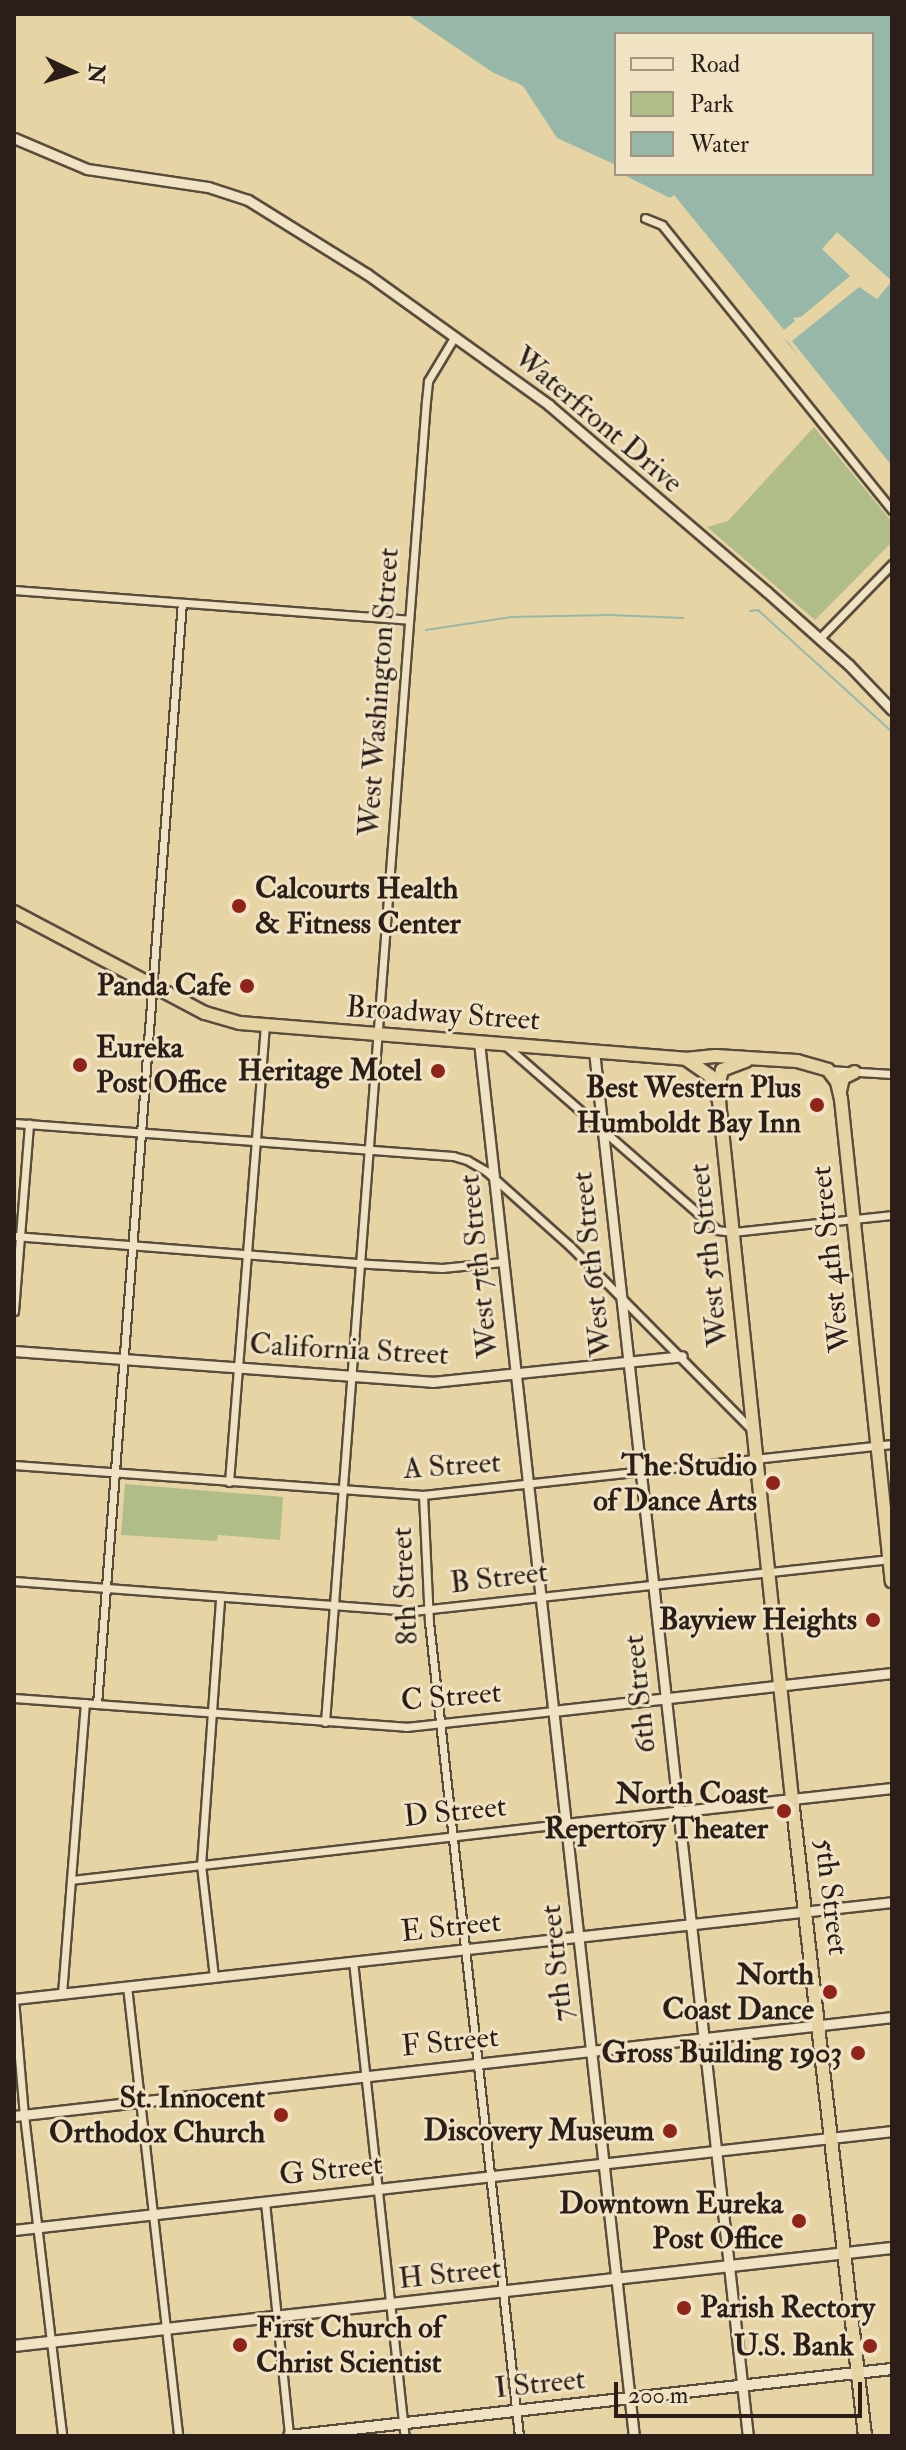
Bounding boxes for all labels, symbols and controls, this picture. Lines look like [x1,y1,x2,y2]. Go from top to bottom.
north arrow [32,32,112,112]
legend [614,32,874,176]
text: Road [690,49,740,80]
text: N [81,63,111,84]
text: Park [690,89,734,120]
text: Water [690,129,749,160]
street label: Waterfront Drive [506,339,690,501]
street label: West Washington Street [351,546,407,838]
place label: Calcourts Health & Fitness Center [255,871,461,942]
marker: Calcourts Health & Fitness Center [230,897,248,915]
place label: Panda Cafe [97,968,231,1004]
marker: Panda Cafe [238,977,256,995]
street label: Broadway Street [345,989,541,1039]
place label: Eureka Post Office [96,1030,227,1100]
place label: Heritage Motel [238,1053,422,1089]
marker: Eureka Post Office [71,1056,89,1074]
marker: Heritage Motel [429,1062,447,1080]
place label: Best Western Plus Humboldt Bay Inn [576,1070,801,1140]
marker: Best Western Plus Humboldt Bay Inn [808,1096,826,1114]
street label: West 5th Street [681,1162,737,1348]
street label: West 4th Street [803,1164,859,1354]
street label: West 6th Street [564,1170,620,1358]
street label: West 7th Street [451,1172,507,1360]
street label: California Street [248,1327,450,1373]
street label: A Street [402,1445,502,1487]
place label: The Studio of Dance Arts [593,1448,757,1518]
marker: The Studio of Dance Arts [764,1474,782,1492]
street label: 8th Street [384,1526,426,1646]
street label: B Street [448,1554,550,1602]
place label: Bayview Heights [659,1602,857,1638]
marker: Bayview Heights [864,1611,882,1629]
street label: 6th Street [616,1633,664,1755]
street label: C Street [399,1675,503,1719]
place label: North Coast Repertory Theater [544,1776,768,1846]
street label: D Street [402,1789,508,1835]
marker: North Coast Repertory Theater [775,1802,793,1820]
street label: 5th Street [806,1837,856,1957]
street label: 7th Street [533,1903,581,2023]
street label: E Street [399,1904,503,1950]
place label: North Coast Dance [662,1957,814,2028]
marker: North Coast Dance [821,1983,839,2001]
street label: F Street [400,2019,500,2065]
place label: Gross Building 1903 [602,2035,842,2071]
marker: Gross Building 1903 [849,2044,867,2062]
place label: St. Innocent Orthodox Church [49,2080,265,2150]
marker: St. Innocent Orthodox Church [272,2106,290,2124]
place label: Discovery Museum [424,2113,654,2149]
marker: Discovery Museum [661,2122,679,2140]
street label: G Street [277,2147,385,2193]
place label: Downtown Eureka Post Office [559,2186,783,2256]
marker: Downtown Eureka Post Office [790,2212,808,2230]
street label: H Street [397,2251,503,2297]
place label: Parish Rectory [700,2290,875,2326]
marker: Parish Rectory [675,2299,693,2317]
place label: First Church of Christ Scientist [256,2310,442,2380]
place label: U.S. Bank [734,2328,854,2364]
marker: First Church of Christ Scientist [231,2336,249,2354]
marker: U.S. Bank [861,2337,879,2355]
street label: I Street [493,2361,587,2407]
scale bar [618,2366,866,2416]
text: 200 m [628,2380,688,2411]

